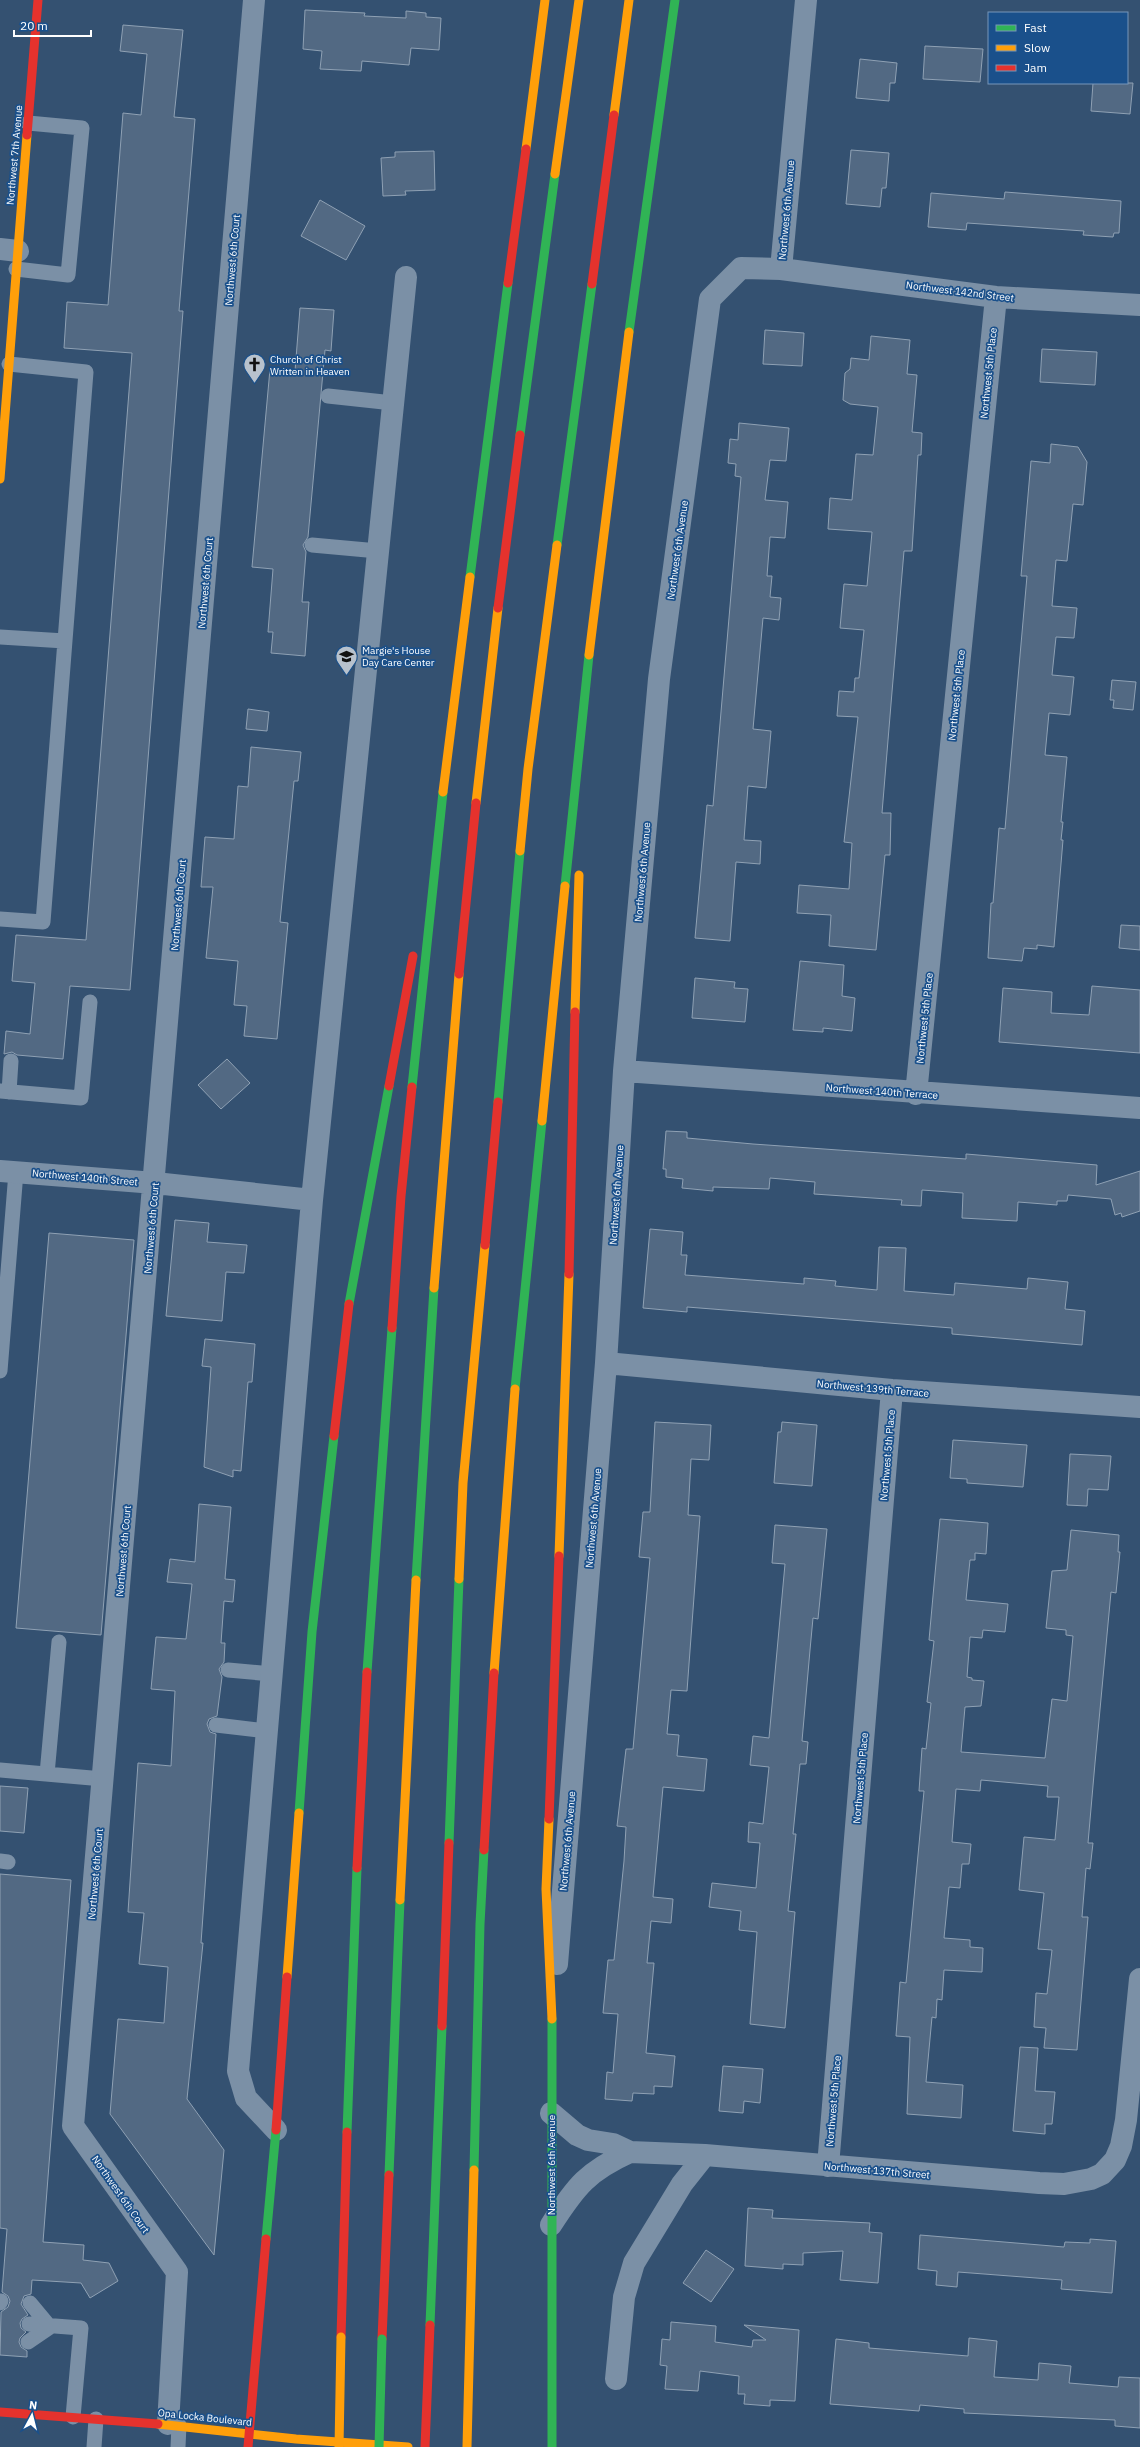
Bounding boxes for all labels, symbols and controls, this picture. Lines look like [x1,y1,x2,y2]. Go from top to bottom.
scale bar [14,12,91,38]
legend [988,12,1128,84]
text: 20 m [20,18,48,33]
text: Fast [1024,20,1047,35]
text: Slow [1024,40,1050,55]
text: Jam [1024,60,1047,75]
street label: Northwest 7th Avenue [4,104,25,206]
street label: Northwest 6th Avenue [776,159,797,261]
street label: Northwest 6th Court [222,213,243,306]
street label: Northwest 142nd Street [905,278,1015,305]
street label: Northwest 5th Place [977,326,1000,419]
church icon: Church of Christ Written in Heaven [242,352,268,385]
place label: Church of Christ Written in Heaven [270,353,350,378]
street label: Northwest 6th Avenue [664,499,691,601]
street label: Northwest 6th Court [195,536,216,629]
school or university icon: Margie's House Day Care Center [333,643,359,676]
place label: Margie's House Day Care Center [362,644,435,669]
street label: Northwest 5th Place [945,648,968,741]
street label: Northwest 6th Avenue [632,821,653,923]
street label: Northwest 6th Court [168,858,189,951]
street label: Northwest 5th Place [913,971,936,1064]
street label: Northwest 140th Terrace [825,1081,939,1102]
street label: Northwest 6th Avenue [607,1144,627,1245]
street label: Northwest 140th Street [31,1166,139,1189]
street label: Northwest 6th Court [141,1181,162,1274]
street label: Northwest 139th Terrace [816,1377,930,1400]
street label: Northwest 5th Place [877,1408,898,1501]
street label: Northwest 6th Avenue [583,1467,604,1569]
street label: Northwest 6th Court [113,1504,134,1597]
street label: Northwest 5th Place [850,1731,871,1824]
street label: Northwest 6th Avenue [557,1790,578,1892]
street label: Northwest 6th Court [85,1827,106,1920]
street label: Northwest 5th Place [823,2054,844,2147]
street label: Northwest 6th Avenue [545,2114,558,2215]
street label: Northwest 6th Court [89,2153,152,2236]
street label: Northwest 137th Street [823,2159,931,2182]
north arrow [12,2395,52,2435]
text: N [28,2398,38,2413]
street label: Opa Locka Boulevard [157,2406,253,2429]

